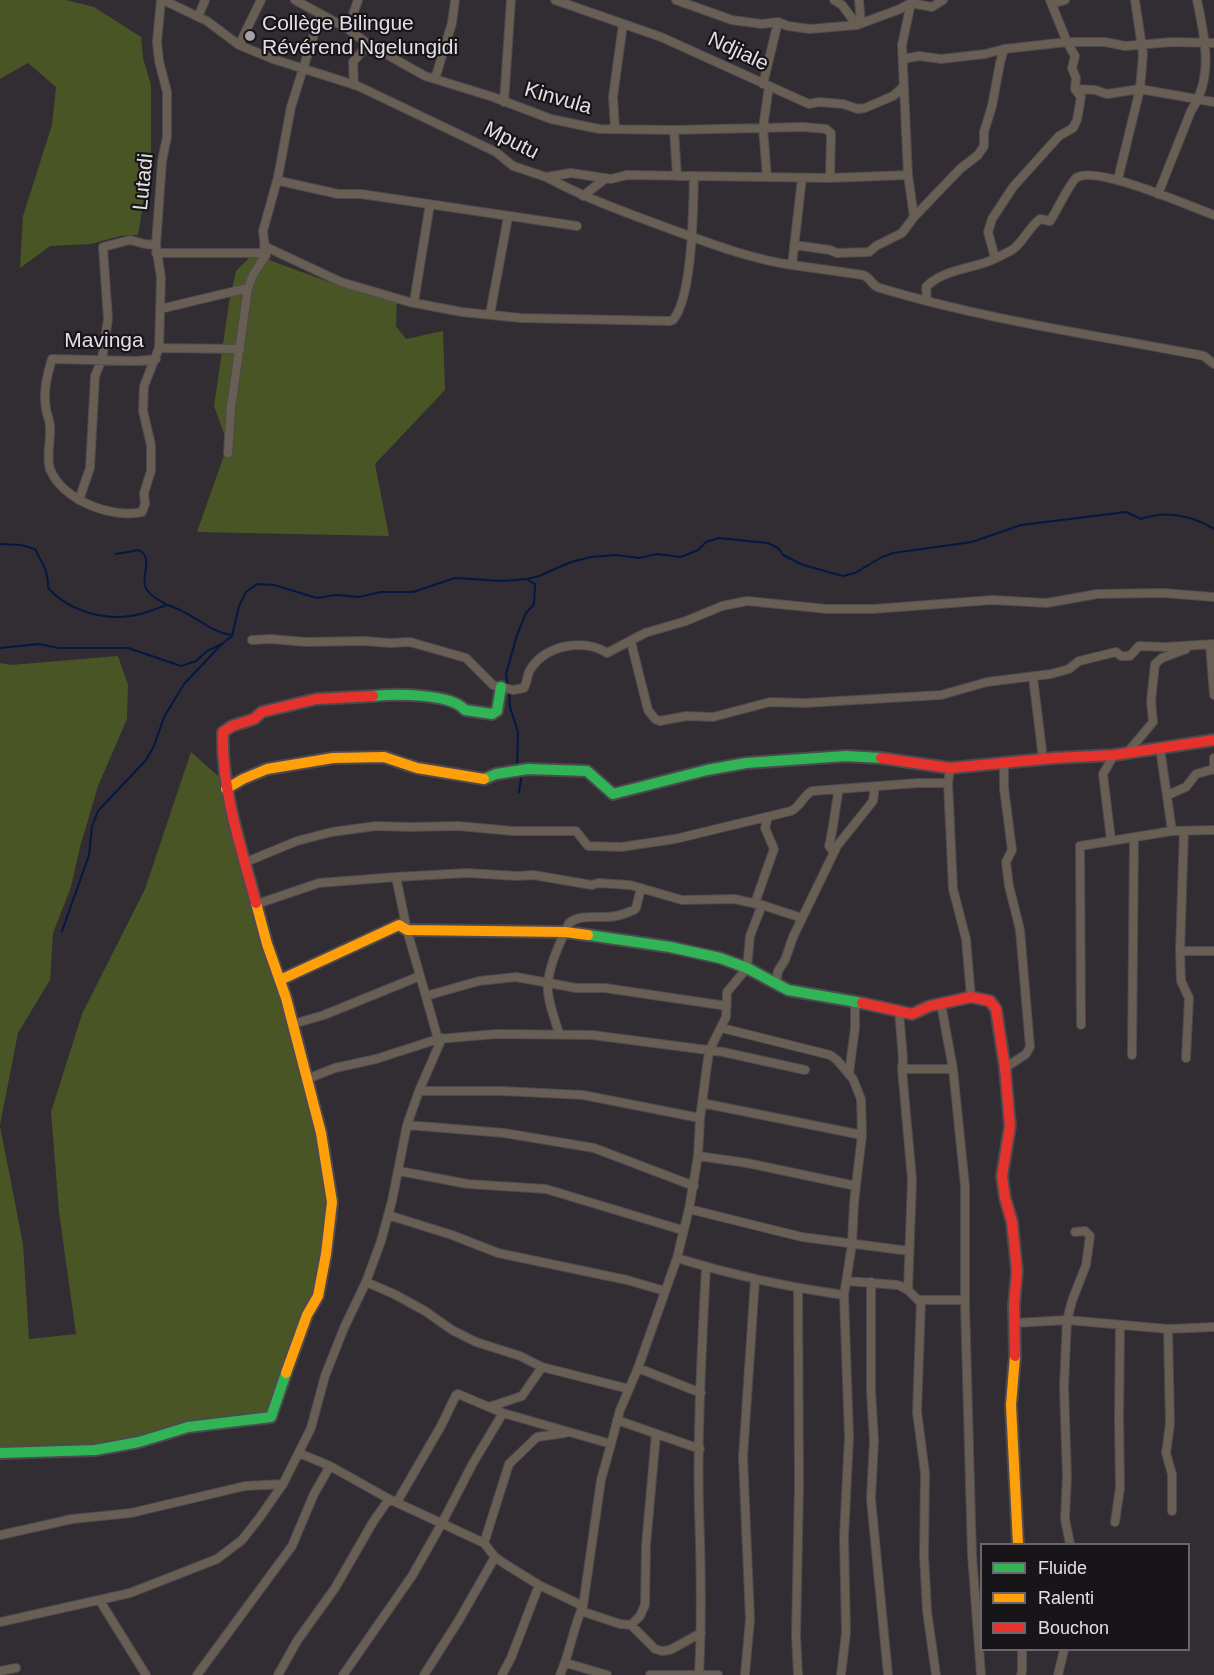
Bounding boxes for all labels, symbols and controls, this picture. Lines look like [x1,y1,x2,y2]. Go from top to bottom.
place label: Collège Bilingue Révérend Ngelungidi [262,11,458,61]
street label: Ndjiale [704,27,772,77]
marker: Collège Bilingue Révérend Ngelungidi [243,29,257,43]
street label: Kinvula [521,77,595,121]
street label: Mputu [479,117,543,165]
street label: Lutadi [128,152,160,212]
street label: Mavinga [64,328,144,354]
legend [980,1543,1190,1651]
text: Fluide [1038,1558,1087,1578]
text: Ralenti [1038,1588,1094,1608]
text: Bouchon [1038,1618,1109,1638]

